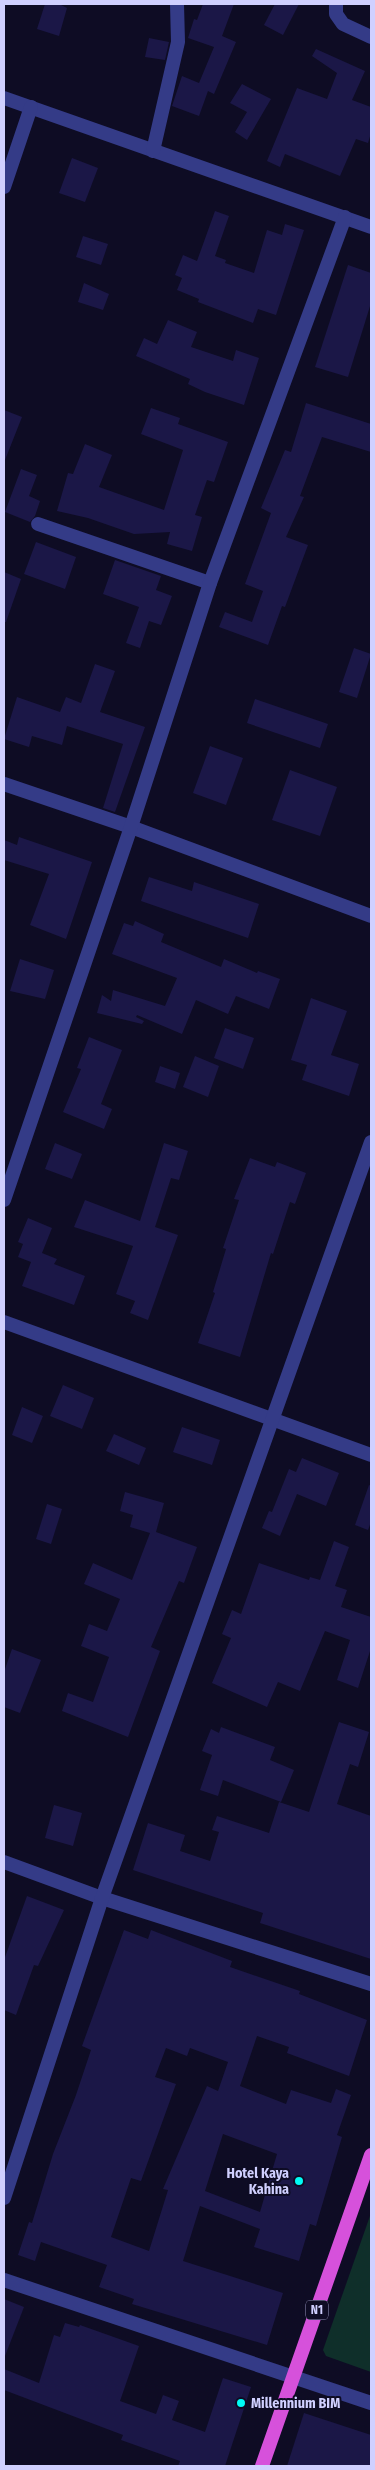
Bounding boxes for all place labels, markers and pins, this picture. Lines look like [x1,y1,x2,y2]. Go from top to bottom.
place label: Hotel Kaya Kahina [226,2165,289,2198]
marker: Hotel Kaya Kahina [293,2175,305,2187]
place label: Millennium BIM [251,2395,340,2412]
marker: Millennium BIM [235,2397,247,2409]

